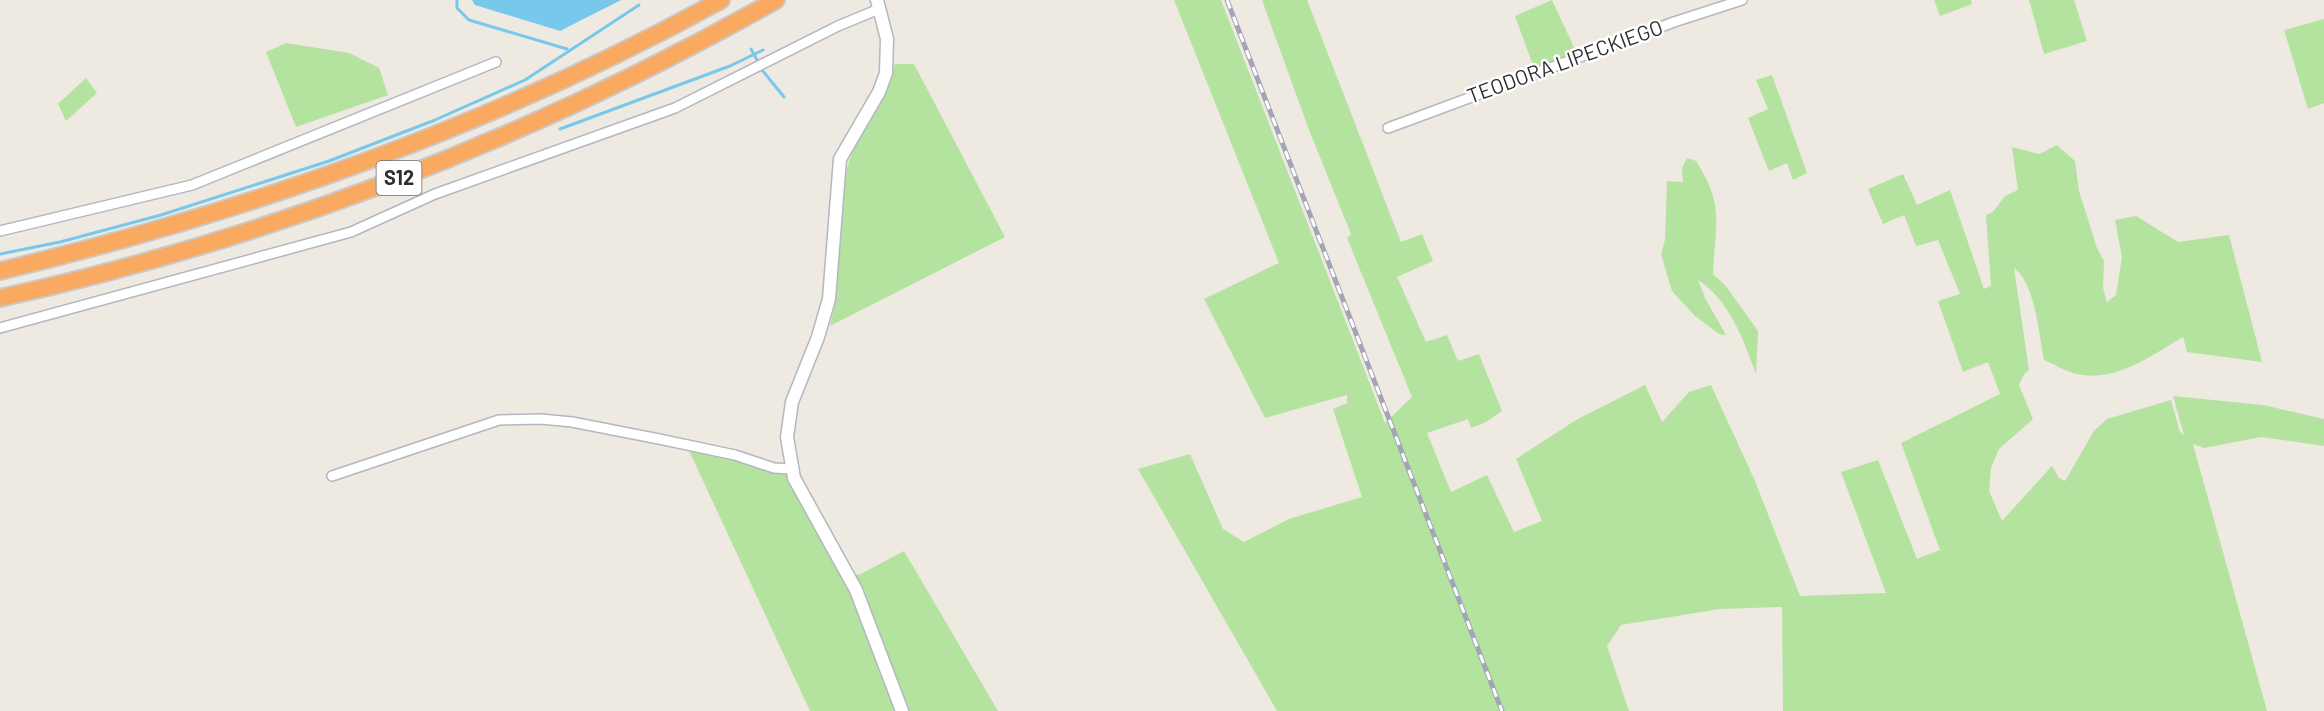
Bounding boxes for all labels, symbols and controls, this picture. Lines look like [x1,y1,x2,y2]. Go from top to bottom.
street label: TEODORA LIPECKIEGO [1463,14,1666,108]
road number: S12 [376,161,422,195]

